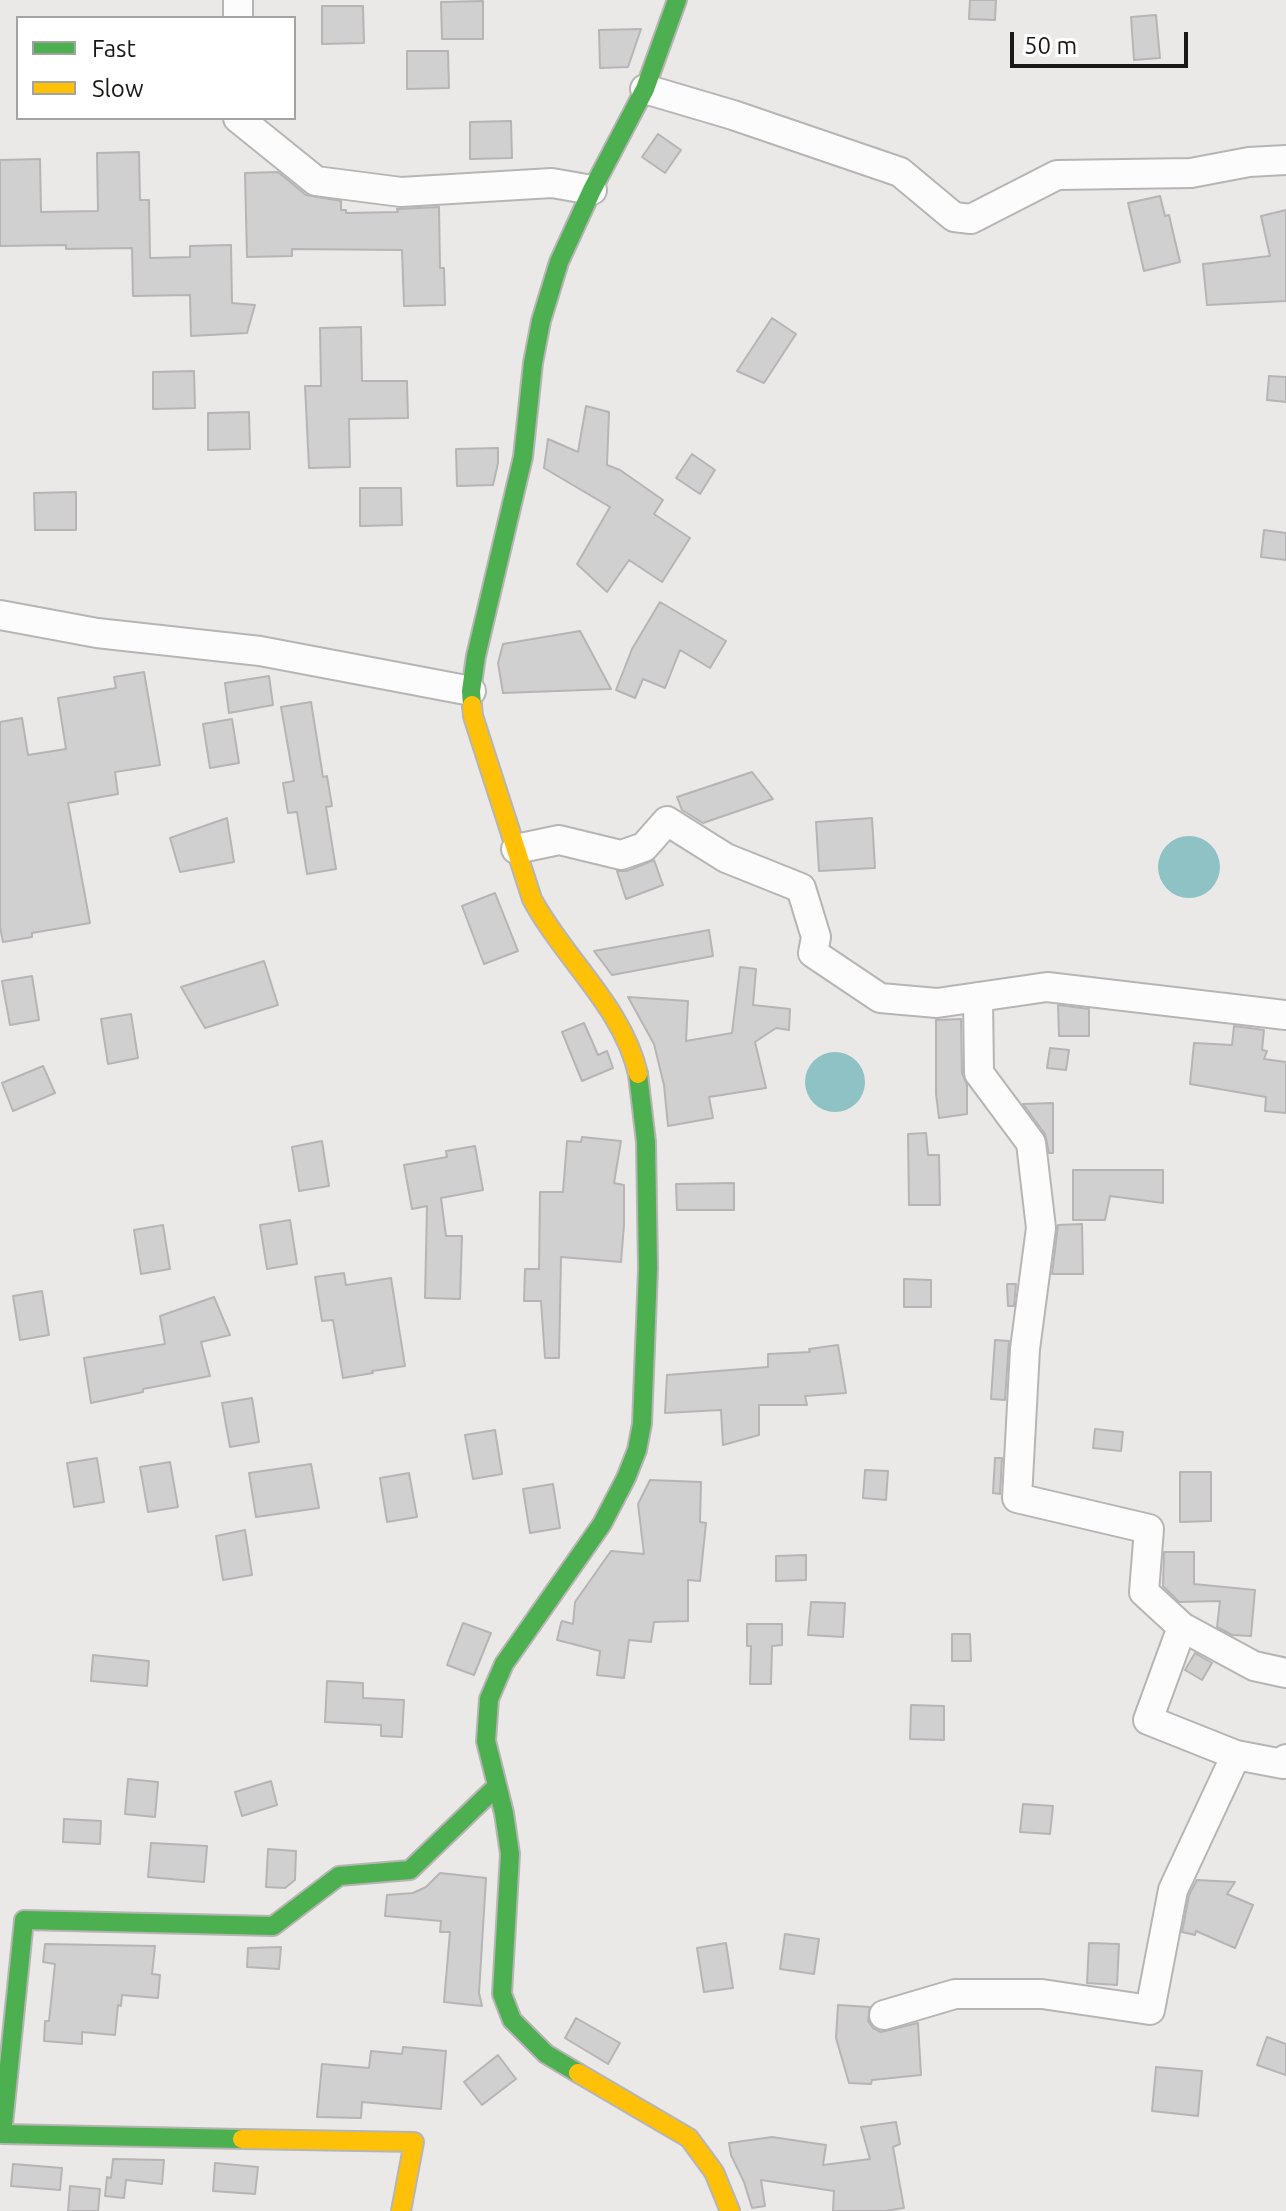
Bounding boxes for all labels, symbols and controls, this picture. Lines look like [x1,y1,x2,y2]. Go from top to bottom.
legend [16,16,296,120]
scale bar [1014,16,1192,66]
text: 50 m [1024,32,1077,59]
text: Fast [92,35,136,62]
text: Slow [92,75,144,102]

